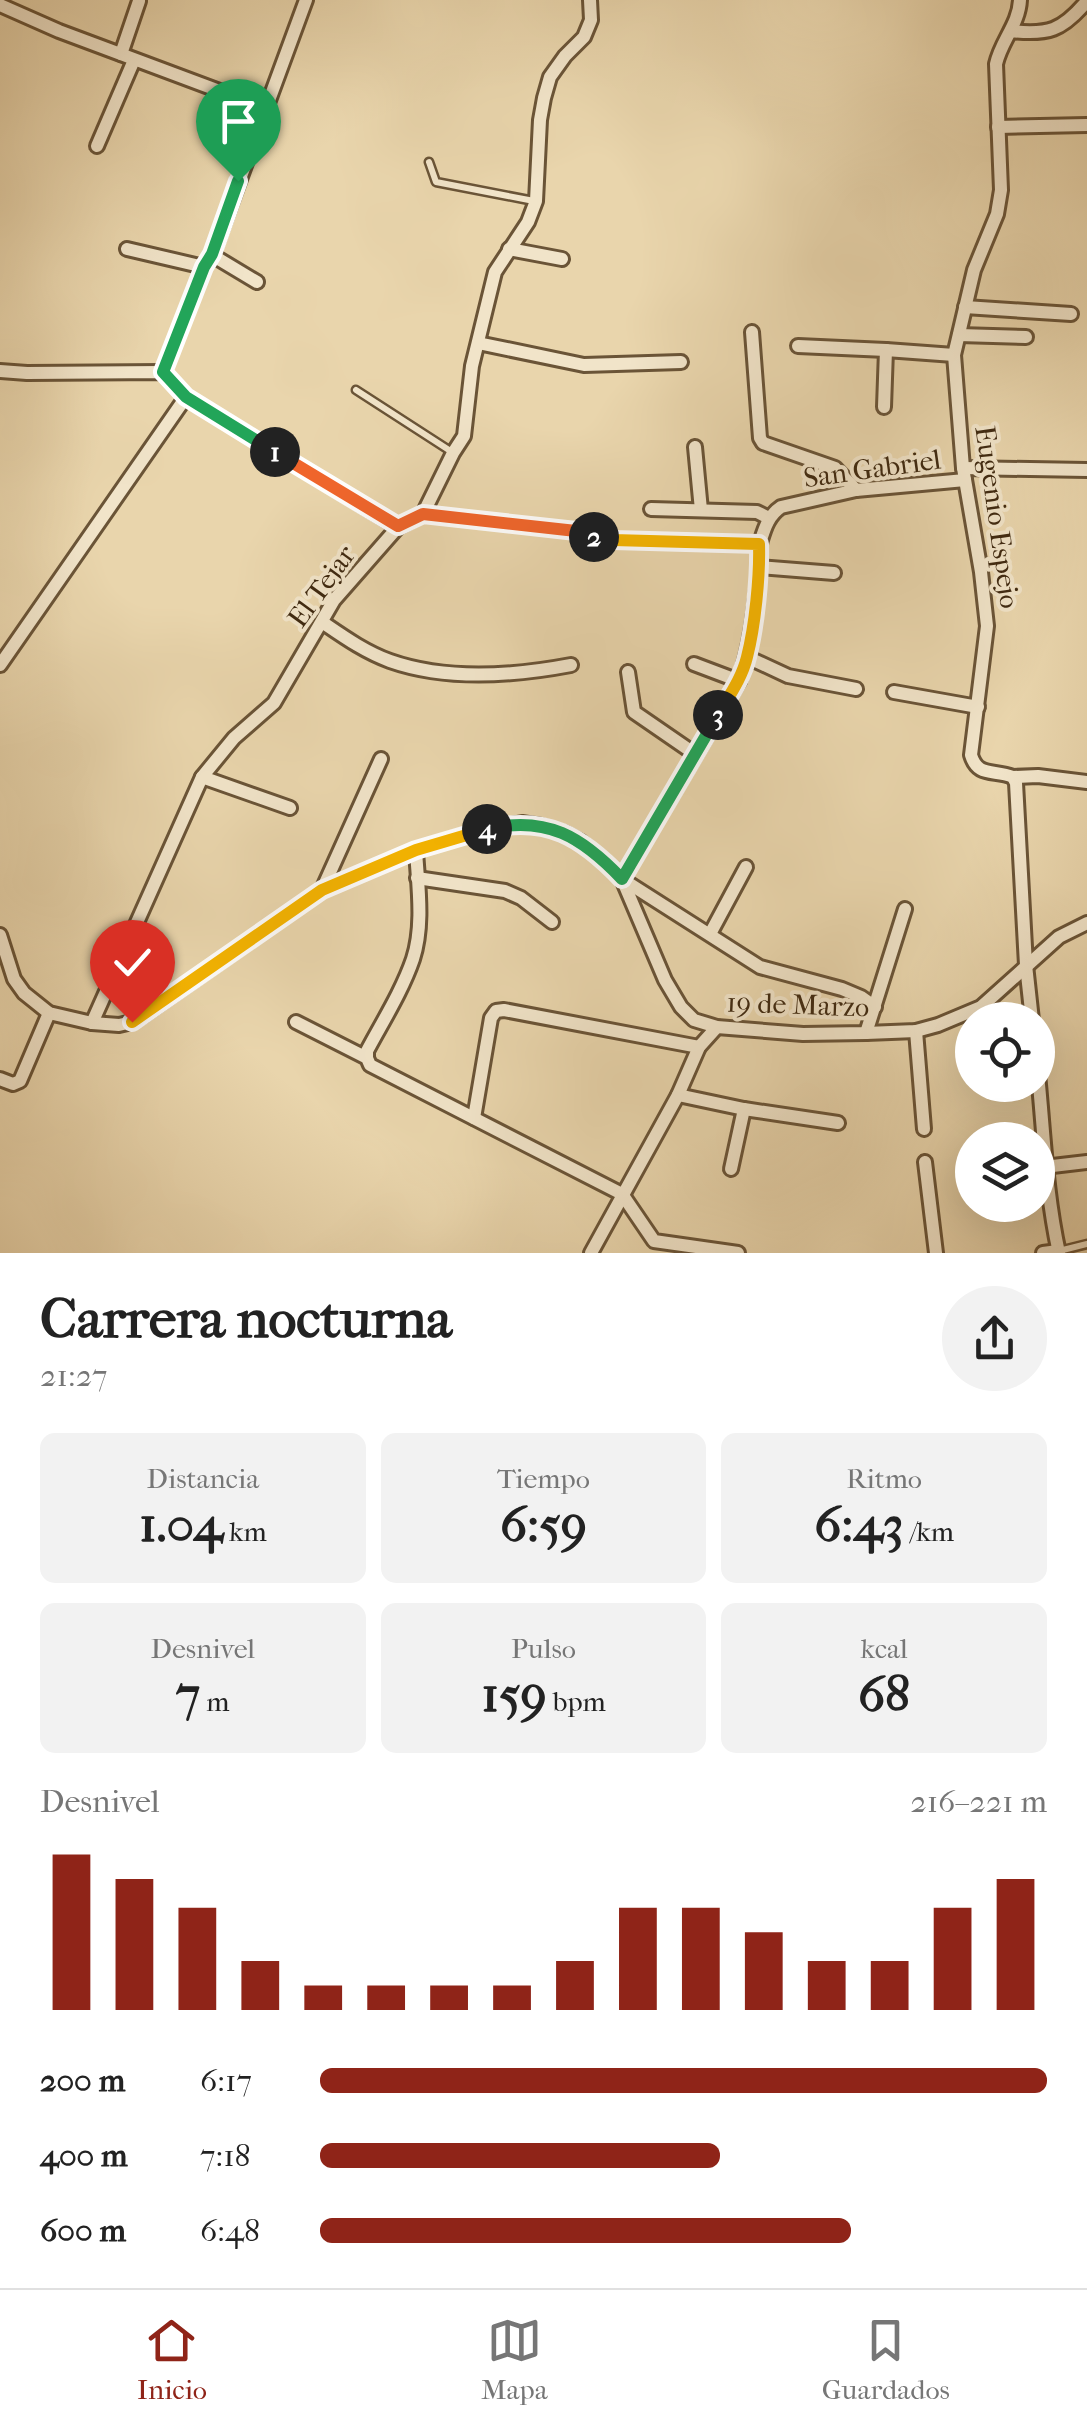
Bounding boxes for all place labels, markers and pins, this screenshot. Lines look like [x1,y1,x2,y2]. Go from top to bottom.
pin [196,79,281,182]
pin: 1 [250,427,300,477]
pin: 2 [569,512,619,562]
pin: 3 [693,690,743,740]
pin: 4 [462,804,512,854]
pin [90,920,175,1023]

